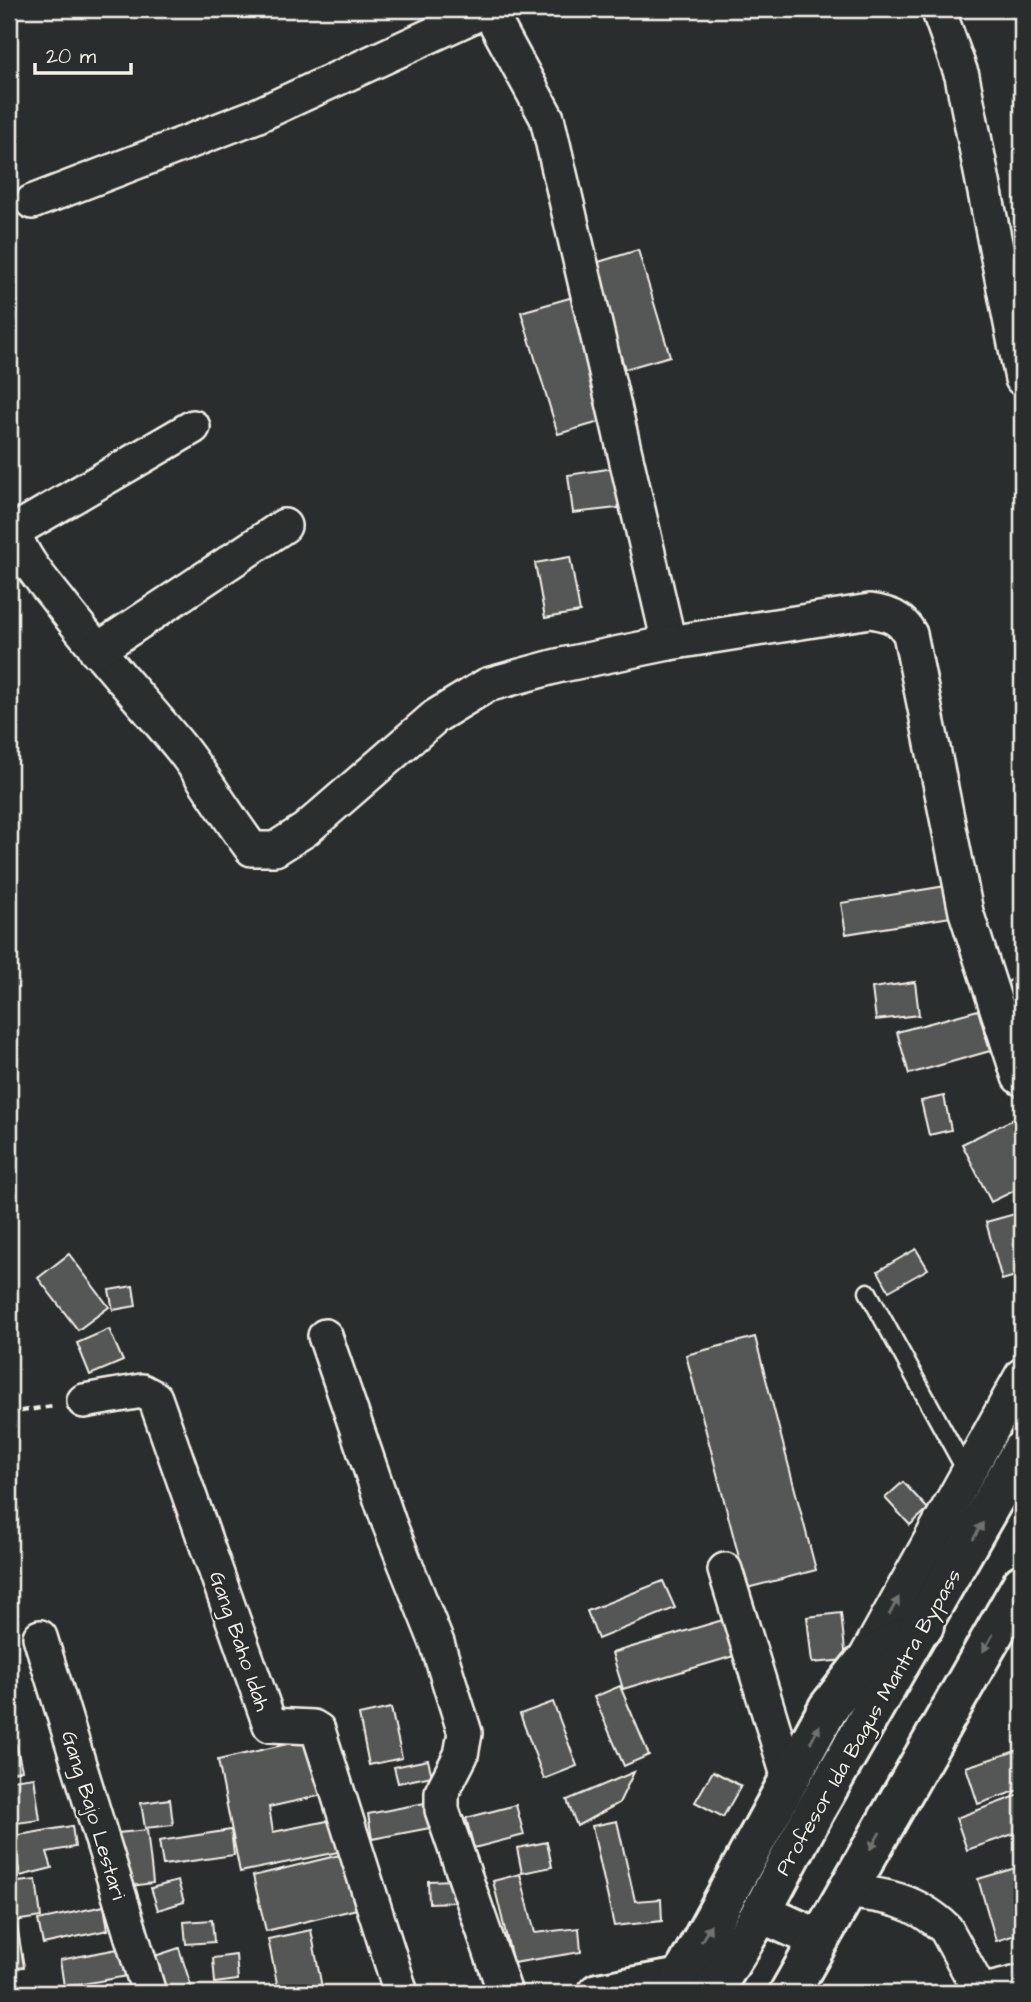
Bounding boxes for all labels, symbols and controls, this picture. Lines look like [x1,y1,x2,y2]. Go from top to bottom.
scale bar [35,32,131,76]
text: 20 m [46,42,97,71]
one-way arrow [972,1521,984,1540]
street label: Profesor Ida Bagus Mantra Bypass [768,1564,970,1882]
street label: Gang Baho Idah [200,1567,277,1716]
one-way arrow [888,1596,900,1616]
one-way arrow [982,1634,994,1653]
one-way arrow [810,1724,821,1744]
street label: Gang Bajo Lestari [52,1727,133,1904]
one-way arrow [869,1831,881,1850]
one-way arrow [700,1924,712,1943]

